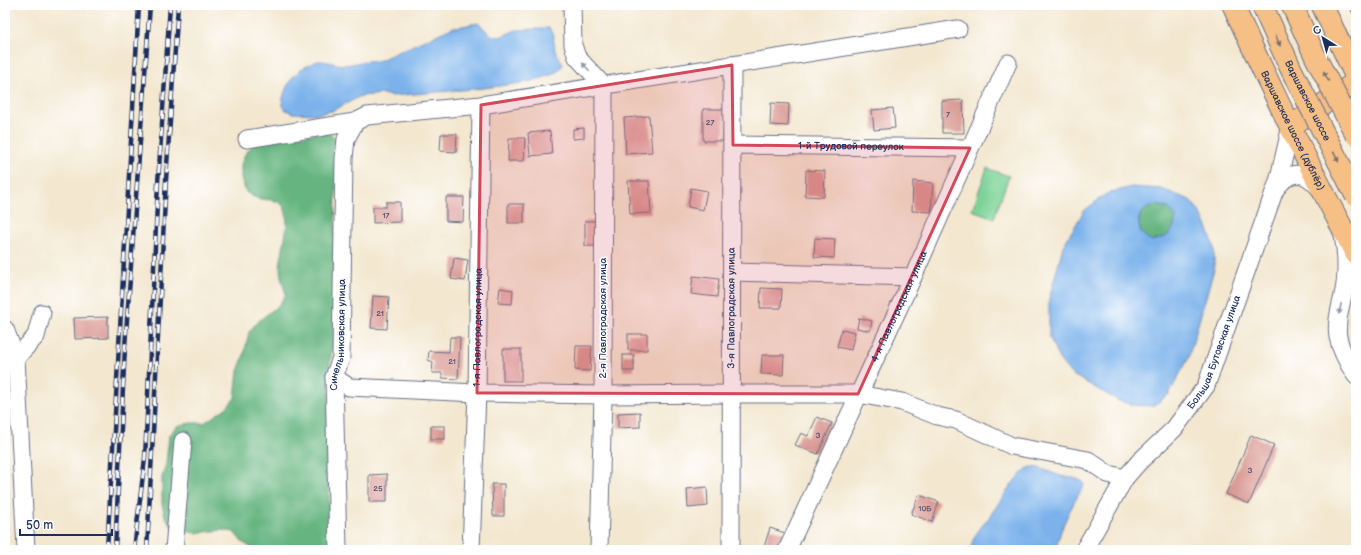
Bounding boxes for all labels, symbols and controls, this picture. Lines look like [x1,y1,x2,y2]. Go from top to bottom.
north arrow [1303,18,1343,58]
text: С [1310,23,1325,38]
one-way arrow [1275,35,1281,46]
street label: Варшавское шоссе [1282,59,1333,143]
one-way arrow [581,62,591,72]
street label: Варшавское шоссе (дублёр) [1258,69,1328,193]
one-way arrow [1322,70,1329,81]
house number: 7 [946,110,950,119]
house number: 27 [706,118,714,127]
street label: 1-й Трудовой переулок [798,140,905,153]
one-way arrow [1333,151,1339,163]
house number: 17 [382,211,390,220]
street label: 3-я Павлоградская улица [725,247,738,369]
street label: 4-я Павлоградская улица [868,249,930,364]
street label: 2-я Павлоградская улица [597,258,609,378]
street label: 1-я Павлоградская улица [471,267,485,387]
street label: Синельниковская улица [328,279,348,391]
street label: Большая Бутовская улица [1185,294,1243,412]
one-way arrow [1337,303,1343,315]
house number: 21 [376,309,384,318]
house number: 21 [448,357,456,366]
house number: 3 [816,431,821,440]
house number: 3 [1248,466,1253,475]
house number: 25 [373,484,383,493]
house number: 10Б [918,504,932,513]
scale bar [20,511,112,537]
text: 50 m [26,518,53,533]

